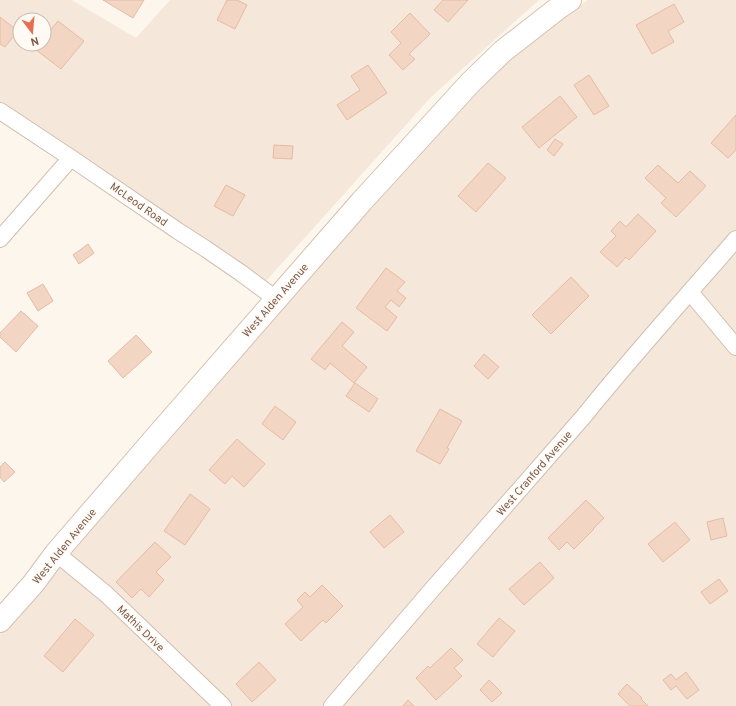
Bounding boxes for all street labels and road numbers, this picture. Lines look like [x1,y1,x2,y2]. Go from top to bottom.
street label: McLeod Road [107,180,170,230]
street label: West Alden Avenue [240,261,312,341]
street label: West Cranford Avenue [494,428,576,519]
street label: West Alden Avenue [30,506,100,588]
street label: Mathis Drive [114,603,167,655]

